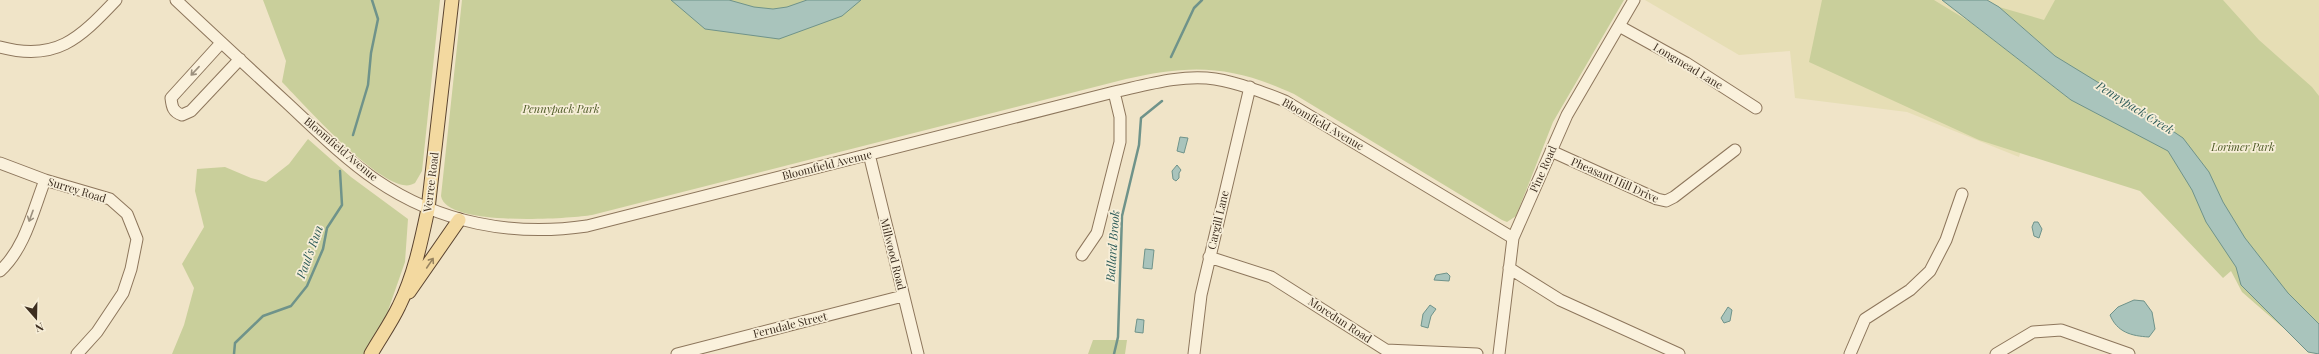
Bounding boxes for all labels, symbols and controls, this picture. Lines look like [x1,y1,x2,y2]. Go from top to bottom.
street label: Longmead Lane [1651,39,1726,93]
one-way arrow [191,66,200,76]
water label: Pennypack Creek [2093,76,2177,137]
street label: Bloomfield Avenue [1280,94,1367,153]
park label: Pennypack Park [522,101,600,116]
street label: Bloomfield Avenue [301,113,382,184]
park label: Lorimer Park [2210,139,2275,154]
street label: Pine Road [1526,143,1560,194]
street label: Bloomfield Avenue [780,146,874,183]
street label: Verree Road [419,150,442,214]
street label: Pheasant Hill Drive [1569,153,1662,206]
street label: Surrey Road [46,174,109,206]
street label: Cargill Lane [1203,189,1232,251]
one-way arrow [27,210,34,223]
water label: Ballard Brook [1101,210,1122,283]
street label: Millwood Road [877,216,910,292]
water label: Paul's Run [292,223,326,281]
one-way arrow [426,258,434,269]
street label: Moredun Road [1306,293,1375,346]
north arrow [16,298,56,338]
street label: Ferndale Street [751,308,829,341]
text: N [33,319,46,336]

